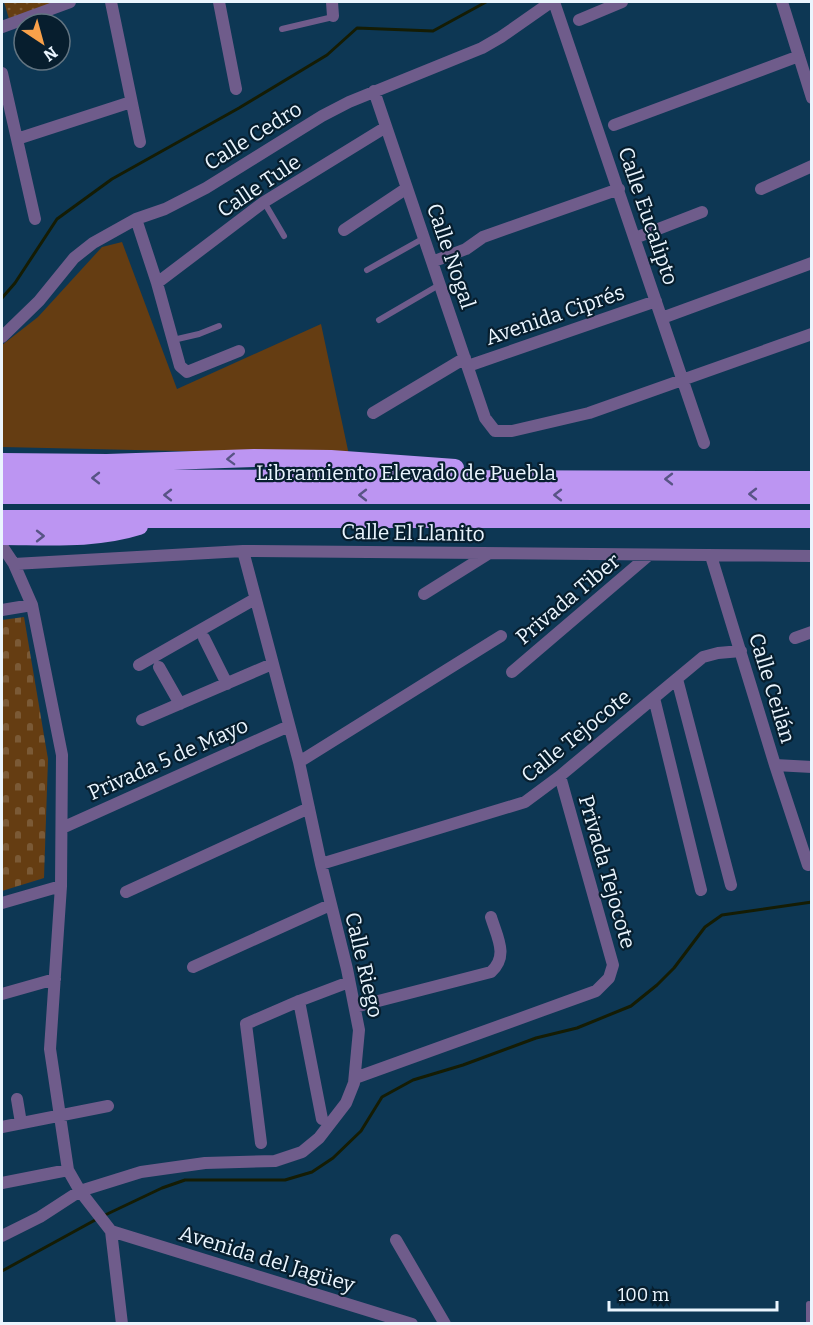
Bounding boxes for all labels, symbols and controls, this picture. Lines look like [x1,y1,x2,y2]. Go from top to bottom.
north arrow [12,12,72,72]
text: N [40,42,61,65]
street label: Calle Cedro [199,96,307,176]
street label: Calle Eucalipto [612,144,684,288]
street label: Calle Tule [212,149,306,223]
street label: Calle Nogal [421,200,481,312]
street label: Avenida Ciprés [482,279,628,351]
one-way arrow [227,452,236,465]
street label: Libramiento Elevado de Puebla [256,460,556,486]
one-way arrow [92,472,101,484]
one-way arrow [665,473,674,485]
one-way arrow [749,488,758,500]
one-way arrow [164,489,173,501]
one-way arrow [359,489,368,501]
one-way arrow [554,489,563,501]
street label: Calle El Llanito [341,519,485,547]
one-way arrow [36,530,45,542]
street label: Privada Tiber [511,548,625,650]
street label: Calle Ceilán [743,630,801,746]
street label: Calle Tejocote [516,684,636,788]
street label: Privada 5 de Mayo [84,712,252,806]
street label: Privada Tejocote [573,792,641,952]
street label: Calle Riego [339,910,389,1020]
street label: Avenida del Jagüey [176,1220,359,1298]
scale bar [609,1274,777,1312]
text: 100 m [618,1284,669,1306]

